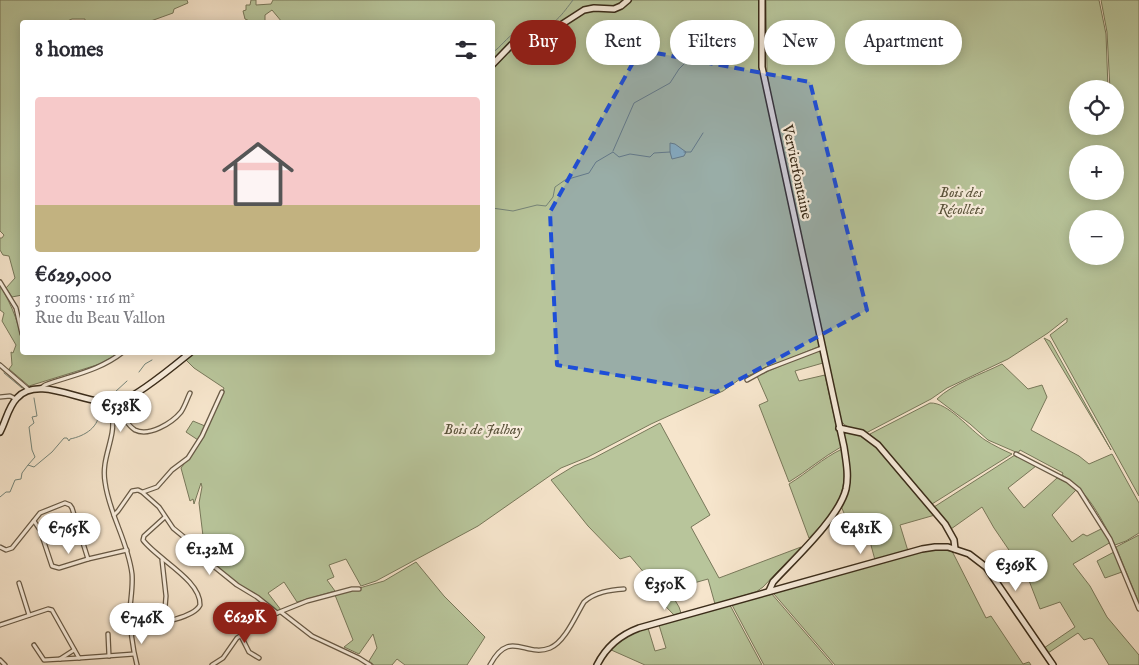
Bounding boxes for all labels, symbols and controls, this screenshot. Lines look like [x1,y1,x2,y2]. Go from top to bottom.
chip: Buy [510,20,576,65]
chip: Rent [586,20,660,65]
chip: Filters [670,20,754,65]
chip: New [764,20,835,65]
chip: Apartment [845,20,962,65]
icon: filters [452,36,480,64]
text: 8 homes [35,37,103,64]
map controls [1069,80,1124,265]
button: locate [1069,80,1124,135]
street label: Vervierfontaine [777,122,816,221]
icon: home [213,129,303,219]
button: + [1069,145,1124,200]
park label: Bois des Récollets [938,183,985,219]
button: − [1069,210,1124,265]
text: €629,000 [35,262,112,289]
text: 3 rooms · 116 m² [35,289,135,309]
text: Rue du Beau Vallon [35,309,165,329]
pin: €538K [86,390,156,433]
text: €538K [102,397,141,417]
park label: Bois de Jalhay [444,420,523,439]
pin: €765K [34,512,104,555]
pin: €481K [826,512,896,555]
text: €765K [49,519,89,539]
text: €481K [840,519,882,539]
pin: €1.32M [169,534,251,576]
text: €1.32M [186,540,234,560]
pin: €369K [981,550,1051,592]
text: €369K [996,556,1036,576]
pin: €350K [630,568,700,611]
text: €350K [645,575,685,595]
pin: €746K [107,602,177,645]
pin: €629K [210,602,280,644]
text: €629K [224,608,266,628]
text: €746K [121,609,163,629]

